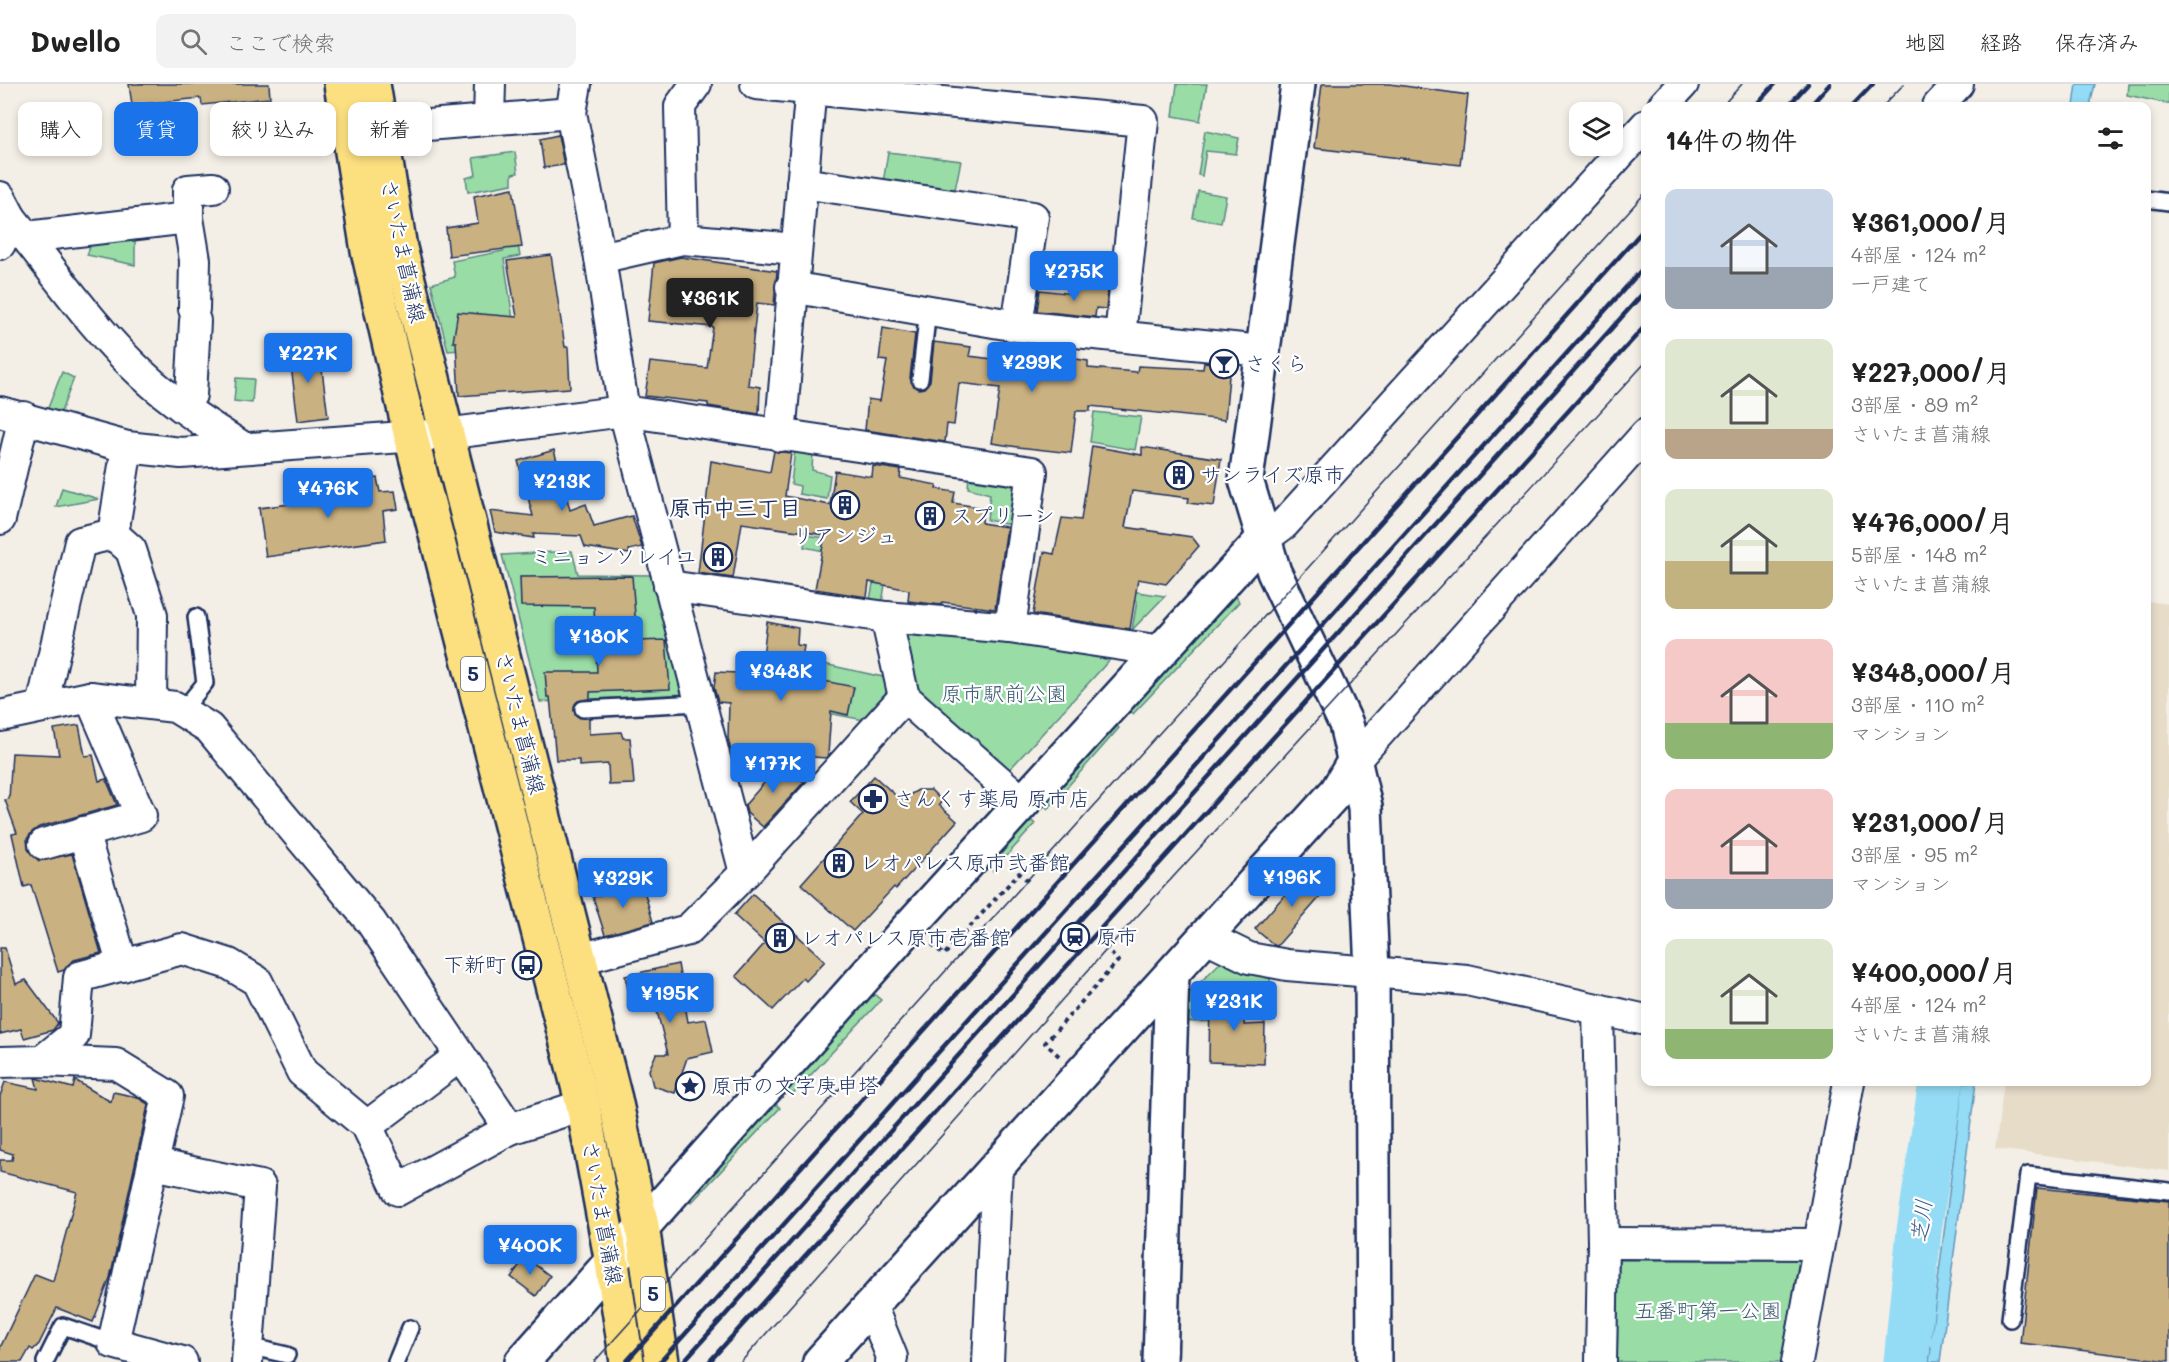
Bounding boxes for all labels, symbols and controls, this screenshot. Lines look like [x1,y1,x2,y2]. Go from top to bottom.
search box [156,14,576,68]
text: Dwello [30,23,120,59]
icon: search [177,25,210,58]
text: ここで検索 [225,28,335,57]
text: 地図 [1905,28,1947,55]
text: 経路 [1980,28,2022,55]
text: 保存済み [2055,28,2139,55]
chip: 購入 [18,102,102,156]
chip: 賃貸 [114,102,198,156]
chip: 絞り込み [210,102,336,156]
chip: 新着 [348,102,432,156]
map controls [1569,102,1623,156]
button: layers [1569,102,1623,156]
icon: filters [2094,122,2127,155]
text: 14件の物件 [1665,123,1797,157]
street label: さいたま菖蒲線 [376,176,433,325]
text: ¥361,000/月 [1851,205,2010,239]
icon: home [1713,213,1785,285]
text: 4部屋 · 124 m² [1851,241,1986,267]
pin: ¥275K [1032,251,1116,302]
text: ¥275K [1044,257,1104,283]
text: 一戸建て [1851,270,1931,296]
pin: ¥361K [668,278,752,329]
text: ¥361K [680,284,740,310]
pin: ¥227K [266,333,350,384]
text: ¥227K [278,339,338,365]
pin: ¥299K [990,342,1074,393]
text: ¥299K [1001,348,1063,374]
bar icon: さくら [1208,348,1240,380]
place label: さくら [1245,349,1308,376]
text: ¥227,000/月 [1851,355,2011,389]
icon: home [1713,363,1785,435]
text: 3部屋 · 89 m² [1851,391,1978,417]
text: さいたま菖蒲線 [1851,420,1990,446]
building icon: サンライズ原市 [1163,459,1195,491]
place label: サンライズ原市 [1200,460,1345,487]
pin: ¥213K [520,461,604,512]
text: ¥213K [533,467,591,493]
pin: ¥476K [286,468,370,519]
text: ¥476K [297,474,359,500]
building icon: リアンジュ [829,489,861,521]
district label: 原市中三丁目 [669,493,801,522]
building icon: スプリーン [914,500,946,532]
place label: スプリーン [951,501,1055,528]
text: ¥476,000/月 [1851,505,2014,539]
icon: home [1713,513,1785,585]
place label: リアンジュ [793,521,898,548]
building icon: ミニョンソレイユ [702,541,734,573]
text: 5部屋 · 148 m² [1851,541,1987,567]
place label: ミニョンソレイユ [531,542,697,569]
text: さいたま菖蒲線 [1851,570,1990,596]
pin: ¥180K [557,616,641,667]
text: ¥180K [569,622,629,648]
street label: さいたま菖蒲線 [491,648,552,797]
pin: ¥348K [739,651,823,702]
text: ¥348,000/月 [1851,655,2016,689]
road number: 5 [461,657,485,691]
text: ¥348K [749,657,813,683]
icon: home [1713,663,1785,735]
park label: 原市駅前公園 [941,679,1067,706]
text: 3部屋 · 110 m² [1851,691,1984,717]
text: マンション [1851,720,1950,746]
pin: ¥177K [731,743,815,794]
text: ¥177K [744,749,802,775]
pharmacy icon: さんくす薬局 原市店 [857,783,889,815]
place label: さんくす薬局 原市店 [894,784,1090,811]
text: ¥231,000/月 [1851,805,2009,839]
icon: home [1713,813,1785,885]
text: 3部屋 · 95 m² [1851,841,1978,867]
building icon: レオパレス原市弐番館 [823,847,855,879]
place label: レオパレス原市弐番館 [860,848,1070,875]
pin: ¥196K [1250,857,1334,908]
pin: ¥329K [581,858,665,909]
text: ¥196K [1262,863,1322,889]
text: ¥329K [592,864,654,890]
text: マンション [1851,870,1950,896]
station icon: 原市 [1059,921,1091,953]
building icon: レオパレス原市壱番館 [764,922,796,954]
place label: 原市 [1096,922,1138,949]
place label: レオパレス原市壱番館 [801,923,1011,950]
bus stop icon: 下新町 [511,949,543,981]
place label: 下新町 [443,950,506,977]
text: ¥400,000/月 [1851,955,2017,989]
icon: home [1713,963,1785,1035]
pin: ¥195K [628,973,712,1024]
text: ¥195K [641,979,699,1005]
pin: ¥231K [1192,981,1276,1032]
text: ¥231K [1205,987,1263,1013]
text: 4部屋 · 124 m² [1851,991,1986,1017]
text: さいたま菖蒲線 [1851,1020,1990,1046]
place icon: 原市の文字庚申塔 [674,1070,706,1102]
place label: 原市の文字庚申塔 [711,1071,879,1098]
street label: さいたま菖蒲線 [577,1138,629,1287]
water label: 芝川 [1903,1197,1938,1245]
pin: ¥400K [488,1225,572,1276]
text: ¥400K [498,1231,562,1257]
road number: 5 [641,1277,665,1311]
park label: 五番町第一公園 [1635,1296,1782,1323]

